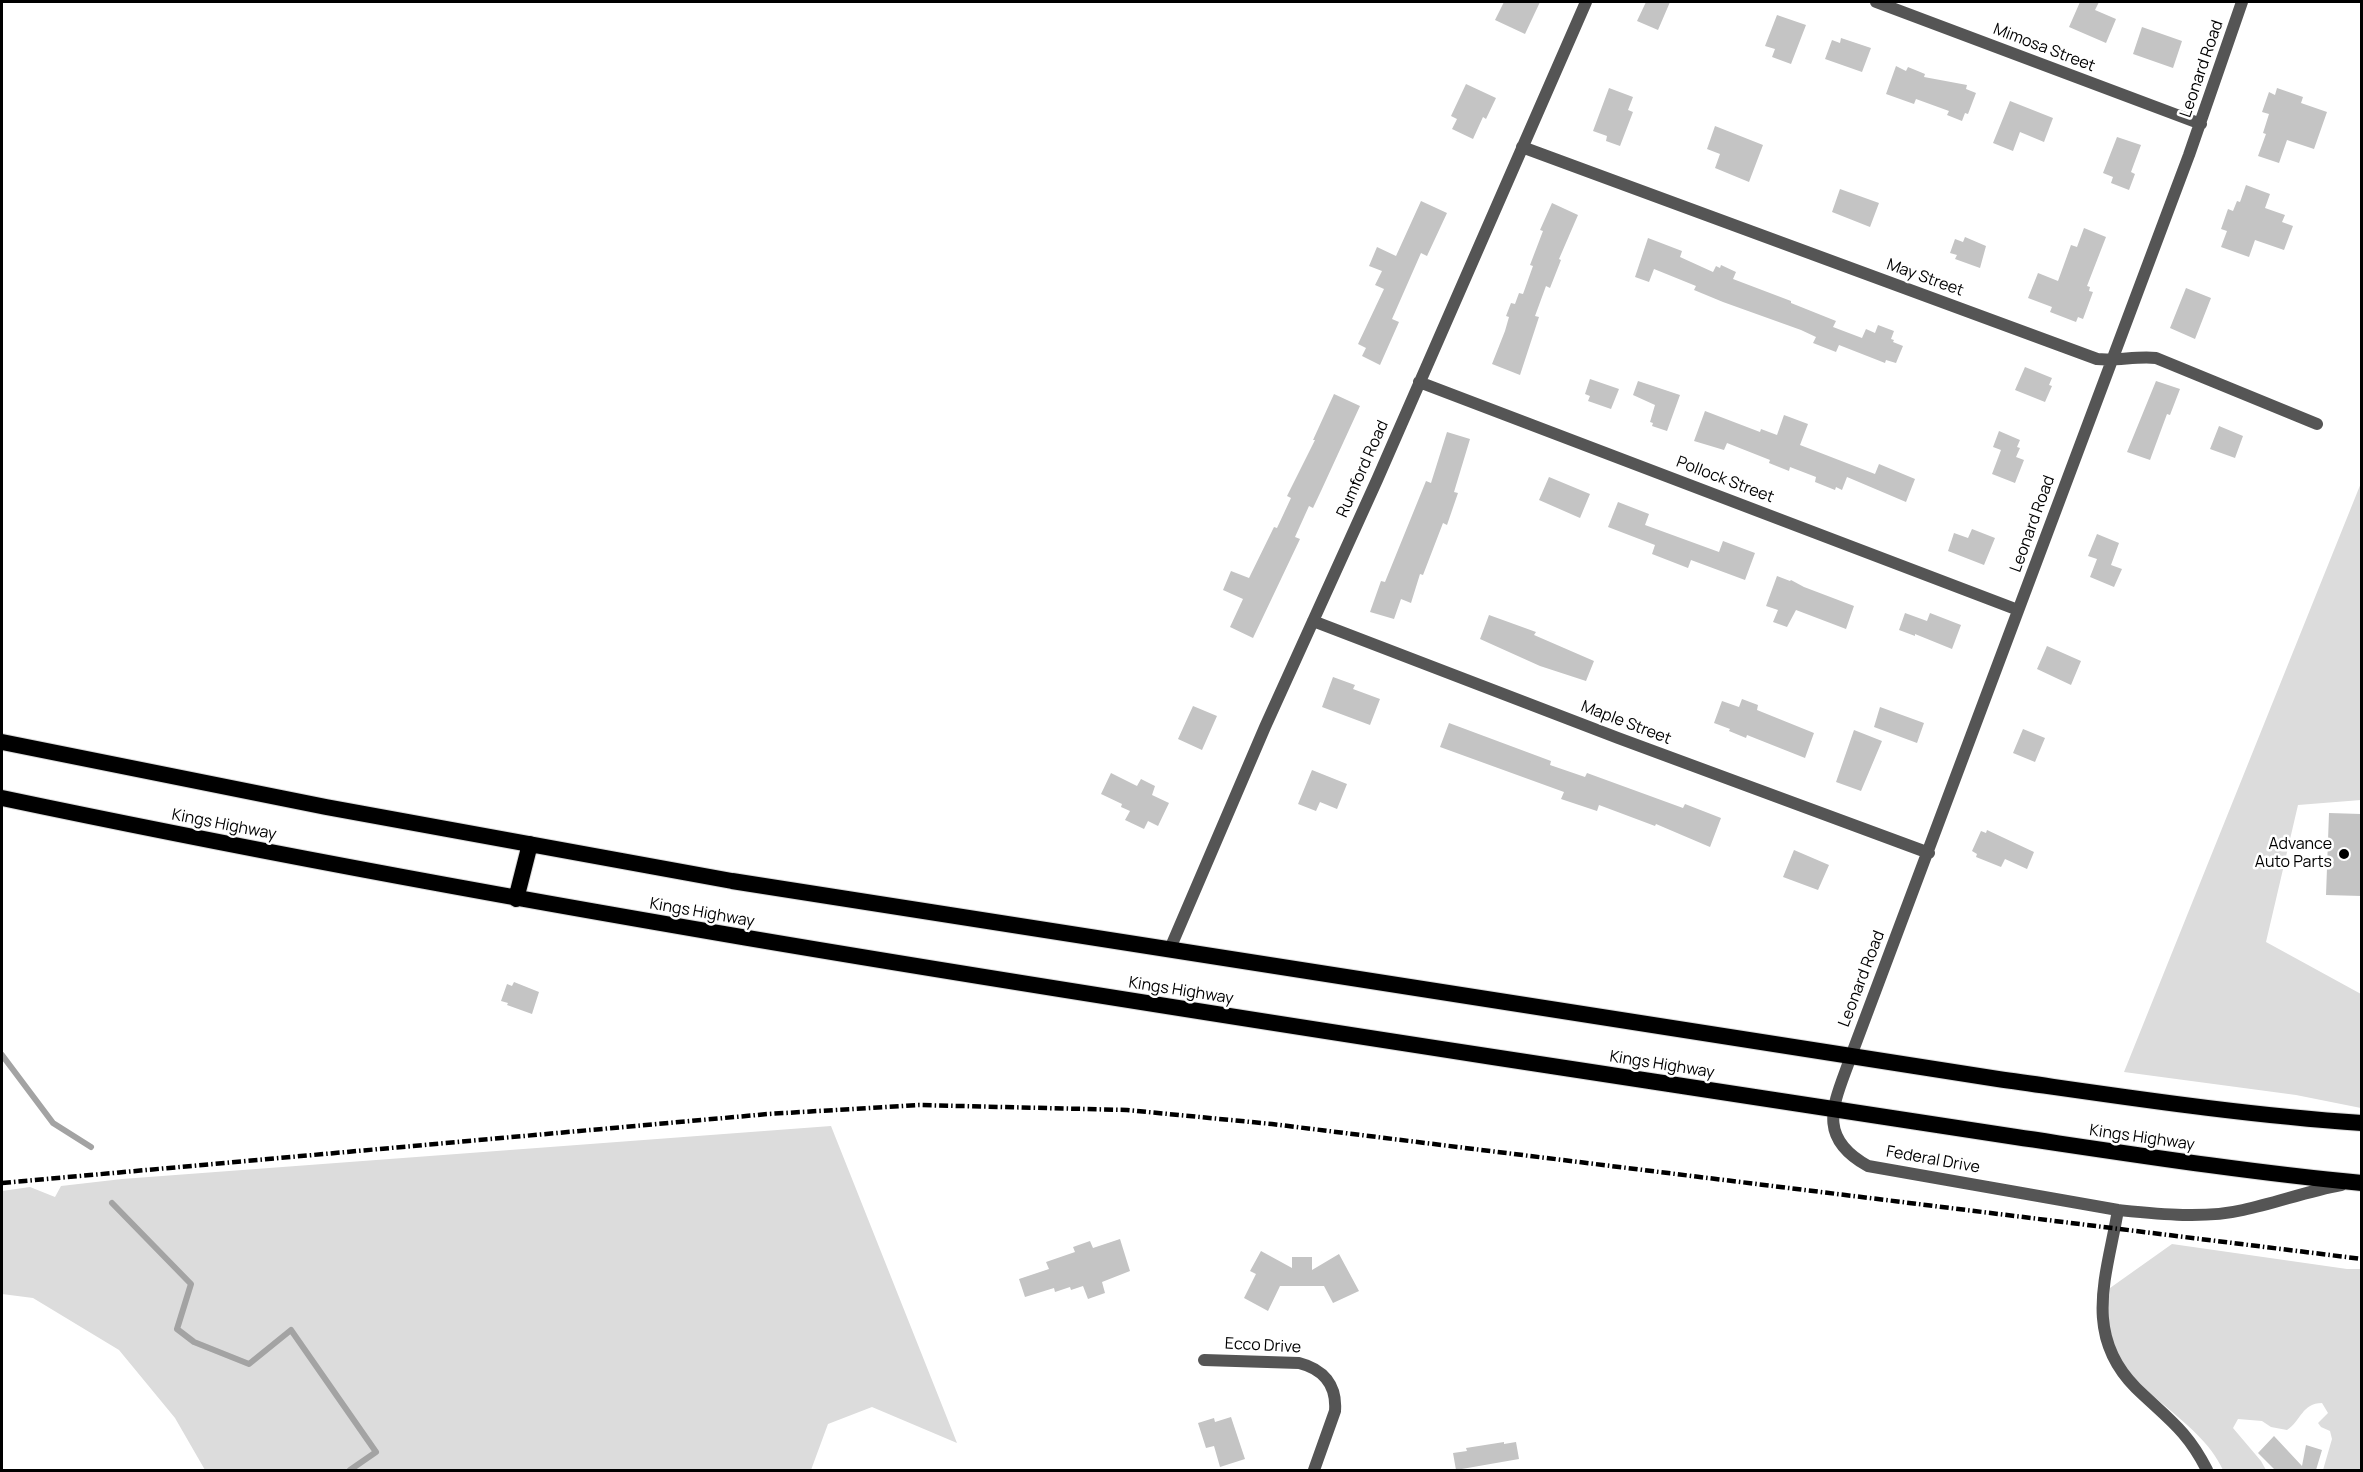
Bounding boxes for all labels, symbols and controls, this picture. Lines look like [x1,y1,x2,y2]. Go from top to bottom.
street label: Leonard Road [2176,18,2228,120]
street label: Mimosa Street [1990,20,2098,76]
street label: May Street [1884,255,1966,301]
street label: Rumford Road [1333,418,1393,520]
street label: Pollock Street [1673,453,1777,507]
street label: Leonard Road [2007,473,2059,575]
street label: Maple Street [1578,697,1674,749]
street label: Kings Highway [170,805,278,845]
place label: Advance Auto Parts [2255,835,2332,873]
marker: Advance Auto Parts [2337,847,2351,861]
street label: Kings Highway [648,894,756,932]
street label: Leonard Road [1835,928,1889,1030]
street label: Kings Highway [1127,973,1235,1009]
street label: Kings Highway [1608,1047,1716,1083]
street label: Kings Highway [2088,1121,2196,1155]
street label: Federal Drive [1885,1142,1981,1178]
street label: Ecco Drive [1224,1334,1302,1358]

